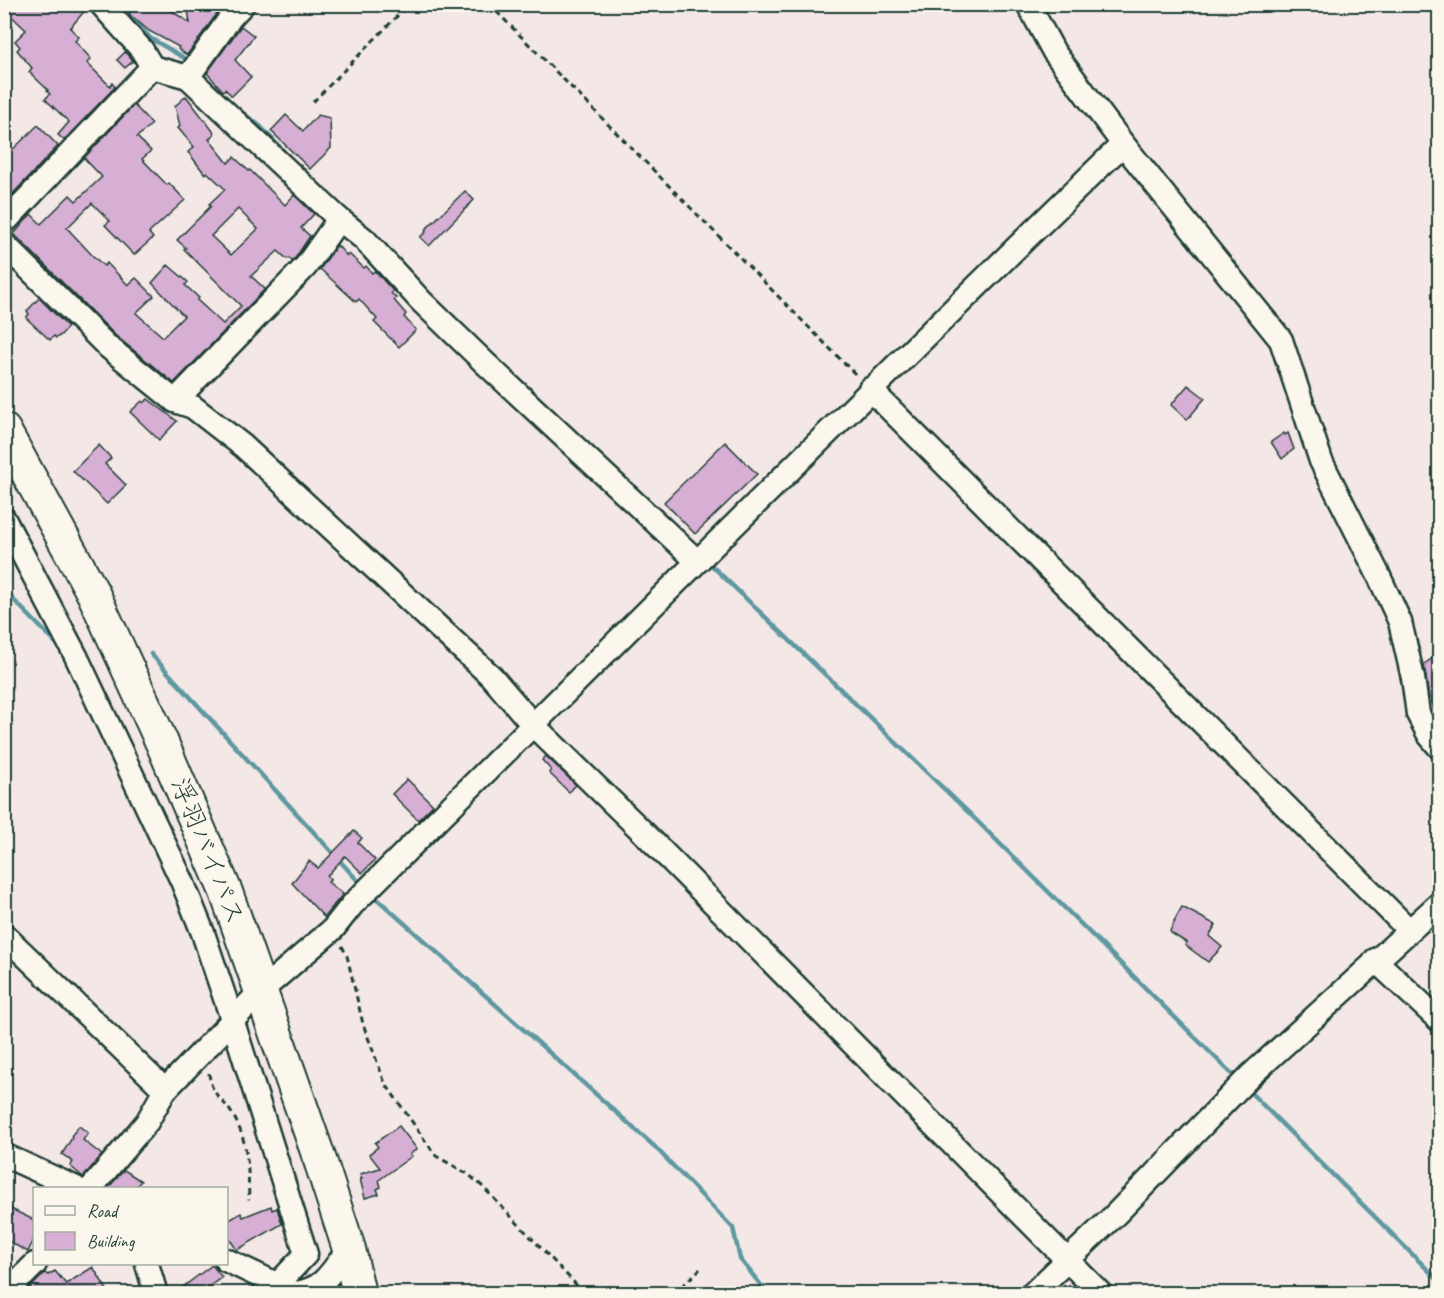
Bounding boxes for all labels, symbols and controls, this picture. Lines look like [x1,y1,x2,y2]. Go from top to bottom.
street label: 浮羽バイパス [164,773,252,929]
legend [33,1187,228,1265]
text: Road [87,1200,120,1222]
text: Building [87,1230,136,1252]

